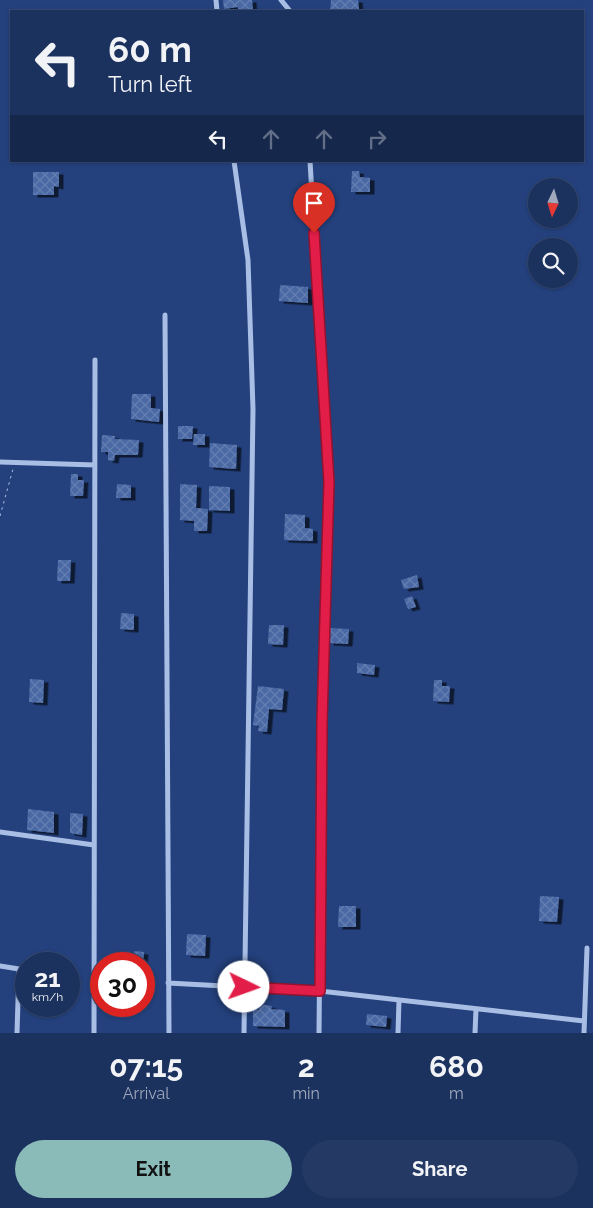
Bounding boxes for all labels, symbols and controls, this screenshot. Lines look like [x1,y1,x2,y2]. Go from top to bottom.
text: 60 m [108,29,192,70]
icon: left [25,30,90,95]
text: Turn left [108,71,192,97]
icon: left [204,125,232,153]
icon: ahead [257,125,285,153]
icon: ahead [310,125,338,153]
icon: right [363,125,391,153]
north arrow [528,178,578,228]
map controls [528,178,578,288]
pin [293,182,335,233]
icon: arrive [300,189,328,217]
button: search [528,238,578,288]
speed limit sign: 30 [90,952,155,1017]
position arrow [217,960,269,1012]
text: 21 [34,963,61,993]
text: km/h [32,990,63,1004]
text: 07:15 [109,1049,183,1084]
text: 2 [298,1049,315,1084]
text: 680 [429,1049,484,1084]
text: Arrival [123,1084,170,1103]
text: min [292,1084,320,1103]
text: m [449,1084,464,1103]
button: Exit [15,1140,292,1198]
button: Share [302,1140,578,1198]

